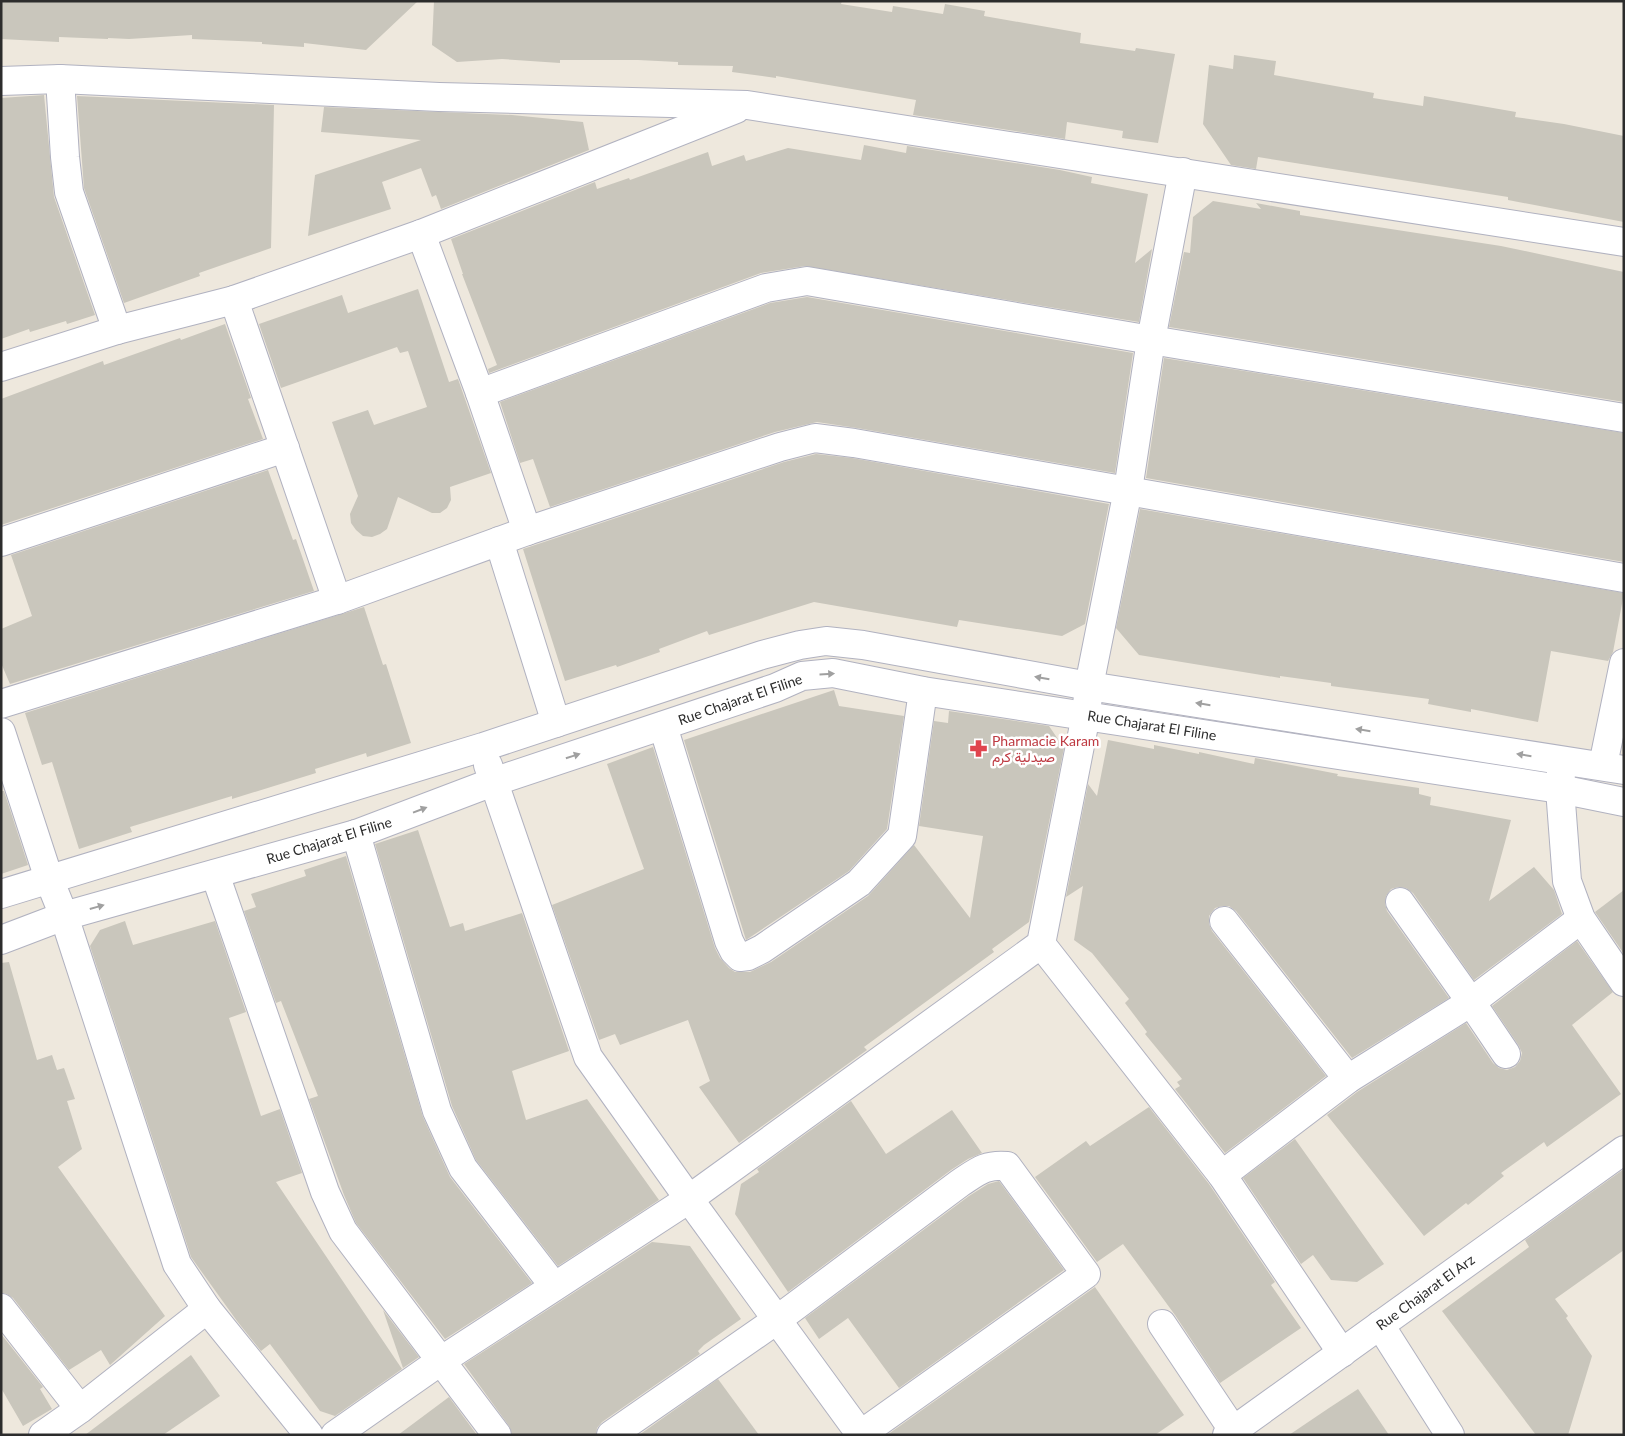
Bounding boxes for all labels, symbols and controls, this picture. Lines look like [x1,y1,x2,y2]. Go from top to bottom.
street label: Rue Chajarat El Filine [676,670,804,728]
one-way arrow [819,670,835,678]
one-way arrow [1034,673,1050,681]
one-way arrow [1194,700,1210,708]
street label: Rue Chajarat El Filine [1086,706,1218,744]
one-way arrow [1355,725,1371,733]
place label: Pharmacie Karam صيدلية كرم [992,732,1099,766]
pharmacy icon: Pharmacie Karam صيدلية كرم [968,738,988,758]
one-way arrow [566,751,581,759]
one-way arrow [1515,751,1531,759]
one-way arrow [413,806,428,814]
street label: Rue Chajarat El Filine [264,813,394,867]
one-way arrow [90,903,105,911]
street label: Rue Chajarat El Arz [1372,1251,1478,1333]

